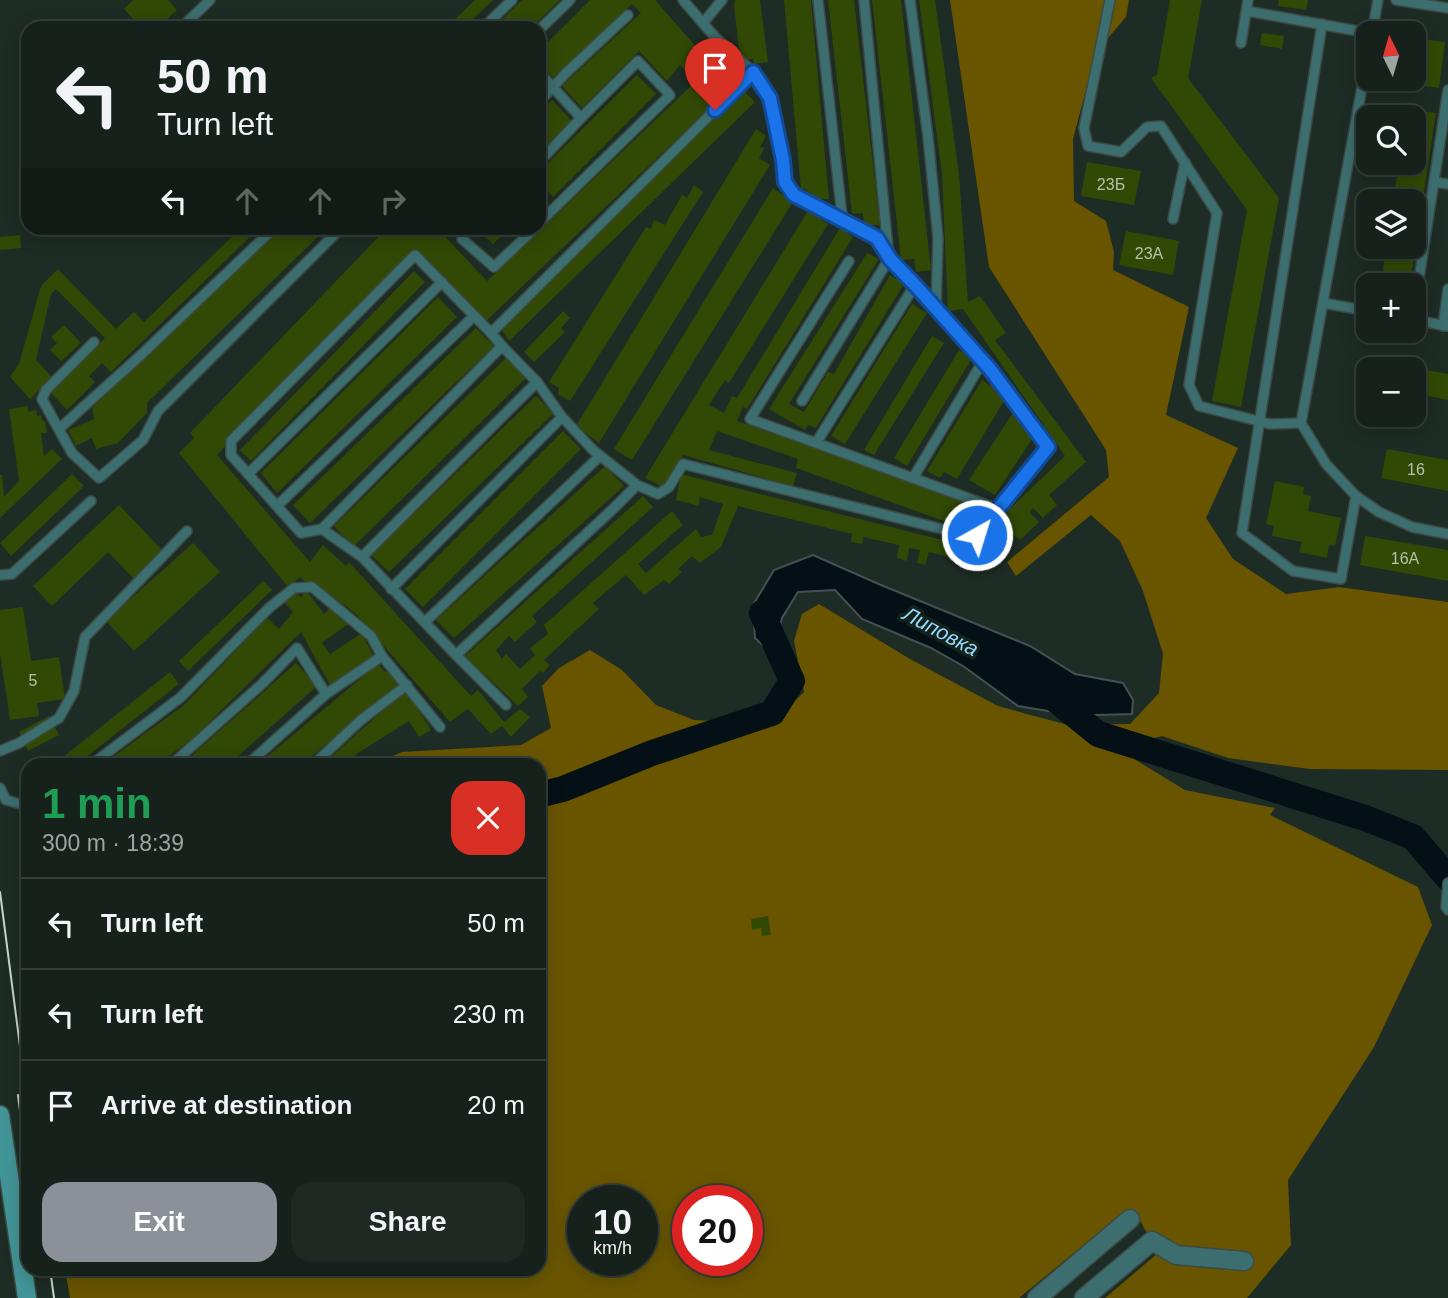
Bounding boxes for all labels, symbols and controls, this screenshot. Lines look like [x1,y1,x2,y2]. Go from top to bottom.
north arrow [1356,21,1426,91]
map controls [1356,21,1426,427]
pin [685,38,745,110]
icon: left [42,49,133,140]
text: 50 m [157,49,269,103]
icon: arrive [696,49,734,87]
button: search [1356,105,1426,175]
text: Turn left [157,106,273,142]
house number: 23Б [1097,176,1125,193]
icon: left [155,182,193,220]
icon: ahead [228,182,266,220]
icon: ahead [301,182,339,220]
icon: right [374,182,412,220]
button: layers [1356,189,1426,259]
house number: 23А [1135,245,1164,262]
button: + [1356,273,1426,343]
button: − [1356,357,1426,427]
house number: 16 [1407,461,1425,478]
position arrow [940,498,1014,572]
house number: 16А [1391,550,1420,567]
water label: Липовка [898,601,983,660]
house number: 5 [29,672,38,689]
text: 1 min [42,780,152,827]
button: close [451,781,525,855]
text: 300 m · 18:39 [42,830,184,856]
icon: left [42,905,80,943]
text: Turn left [101,908,203,938]
text: 50 m [467,908,525,938]
icon: left [42,996,80,1034]
text: Turn left [101,999,203,1029]
text: 230 m [453,999,525,1029]
icon: arrive [42,1087,80,1125]
text: Arrive at destination [101,1090,352,1120]
text: 20 m [467,1090,525,1120]
button: Exit [42,1182,277,1262]
button: Share [291,1182,525,1262]
speed limit sign: 20 [672,1185,763,1276]
text: 10 [593,1202,632,1241]
text: km/h [593,1238,632,1258]

